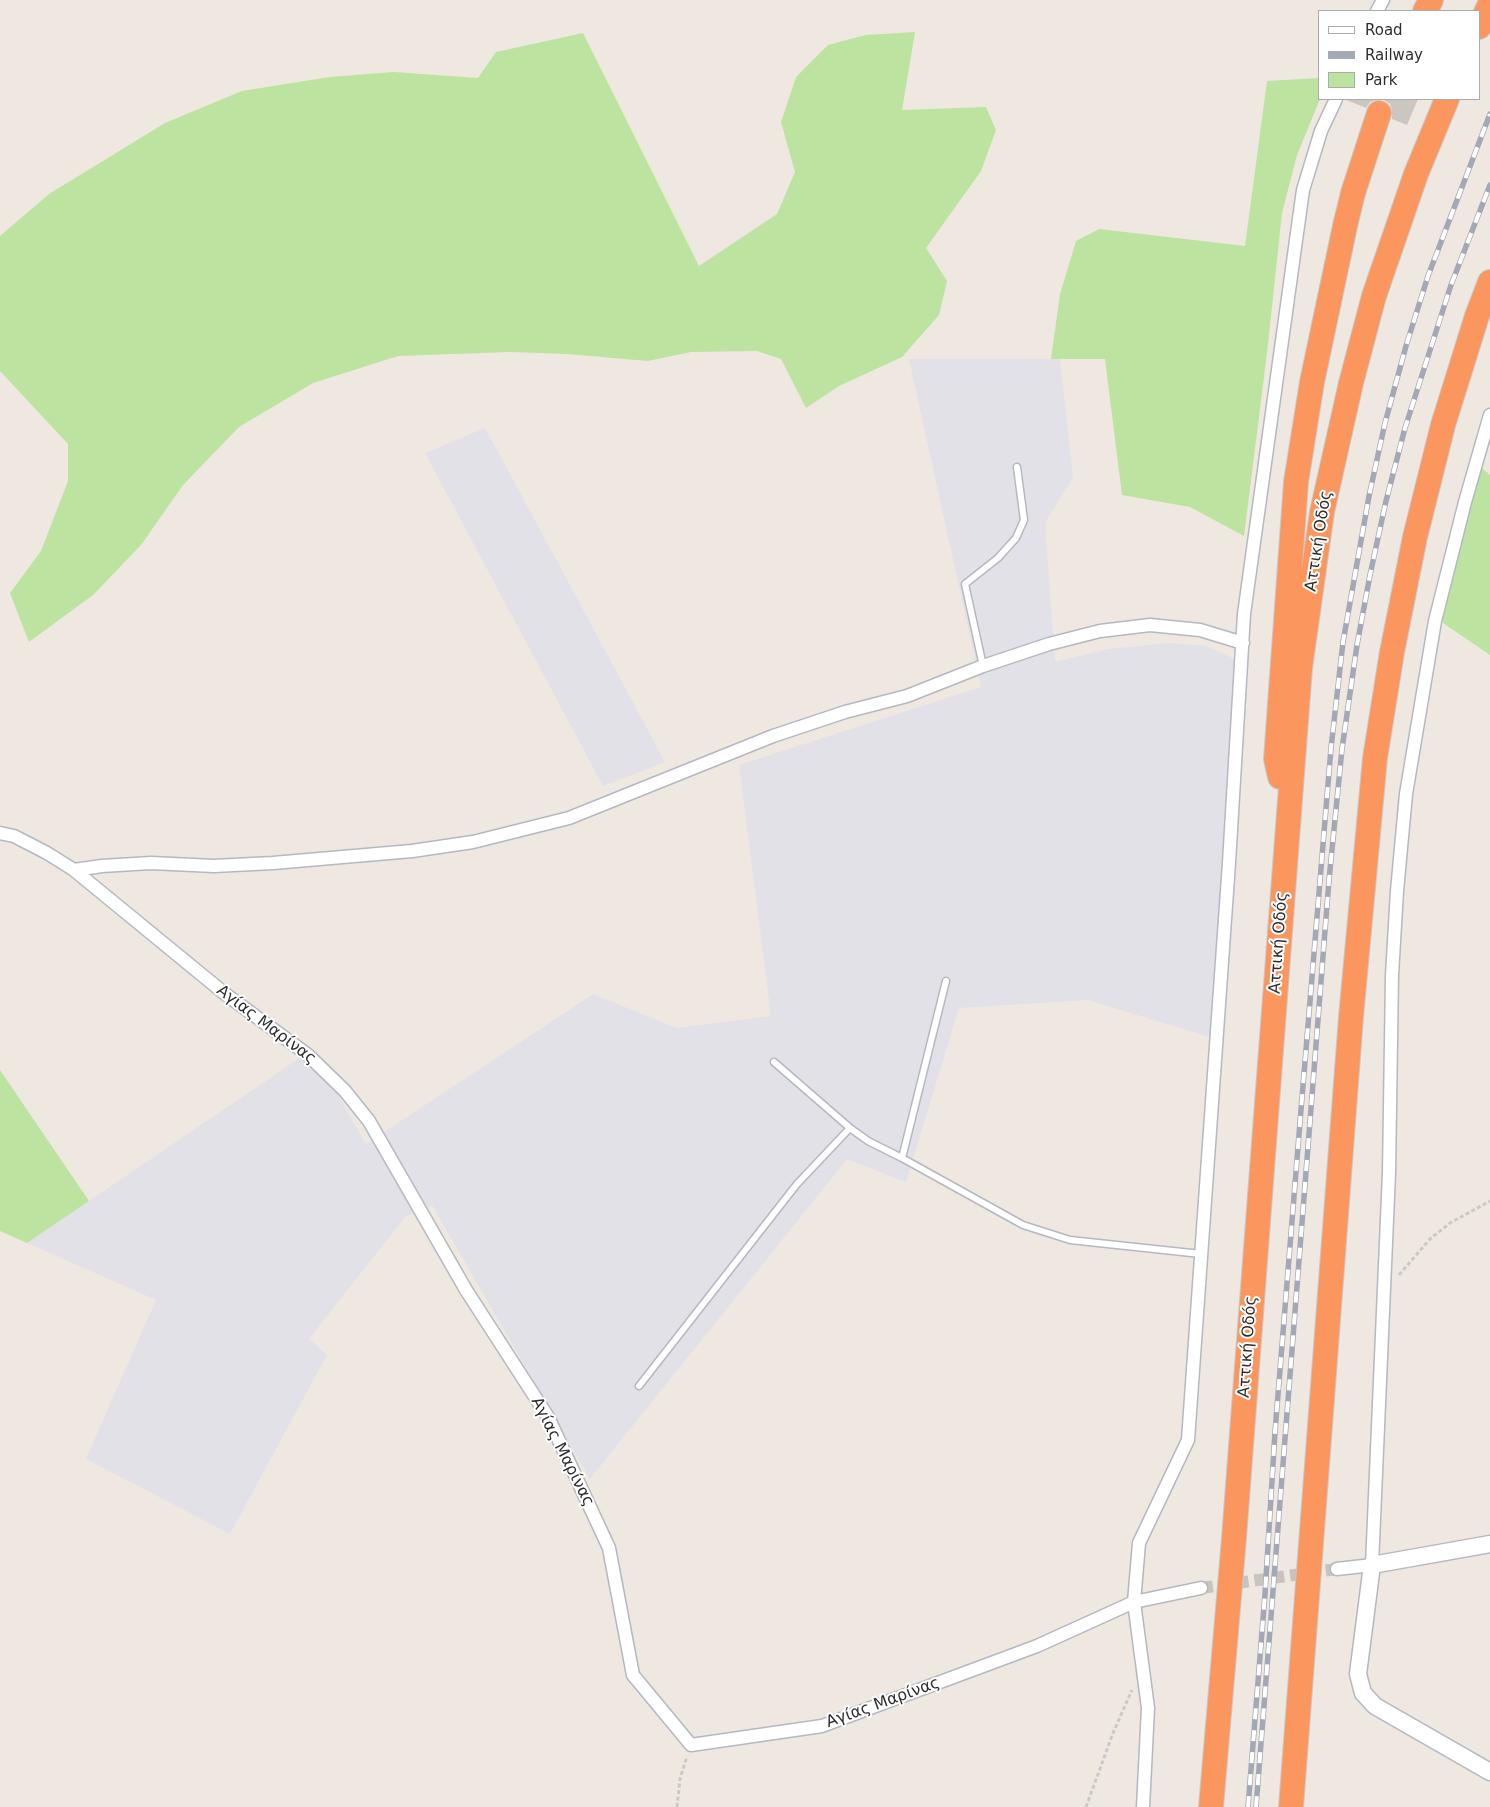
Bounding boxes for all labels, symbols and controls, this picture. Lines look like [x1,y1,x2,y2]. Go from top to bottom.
legend [1318,10,1480,100]
text: Road [1365,21,1403,39]
text: Railway [1365,46,1423,64]
text: Park [1365,71,1397,89]
street label: Αττική Οδός [1302,489,1336,593]
street label: Αττική Οδός [1266,892,1292,994]
street label: Αγίας Μαρίνας [212,981,320,1069]
street label: Αττική Οδός [1235,1296,1261,1398]
street label: Αγίας Μαρίνας [526,1394,598,1510]
street label: Αγίας Μαρίνας [824,1674,942,1732]

